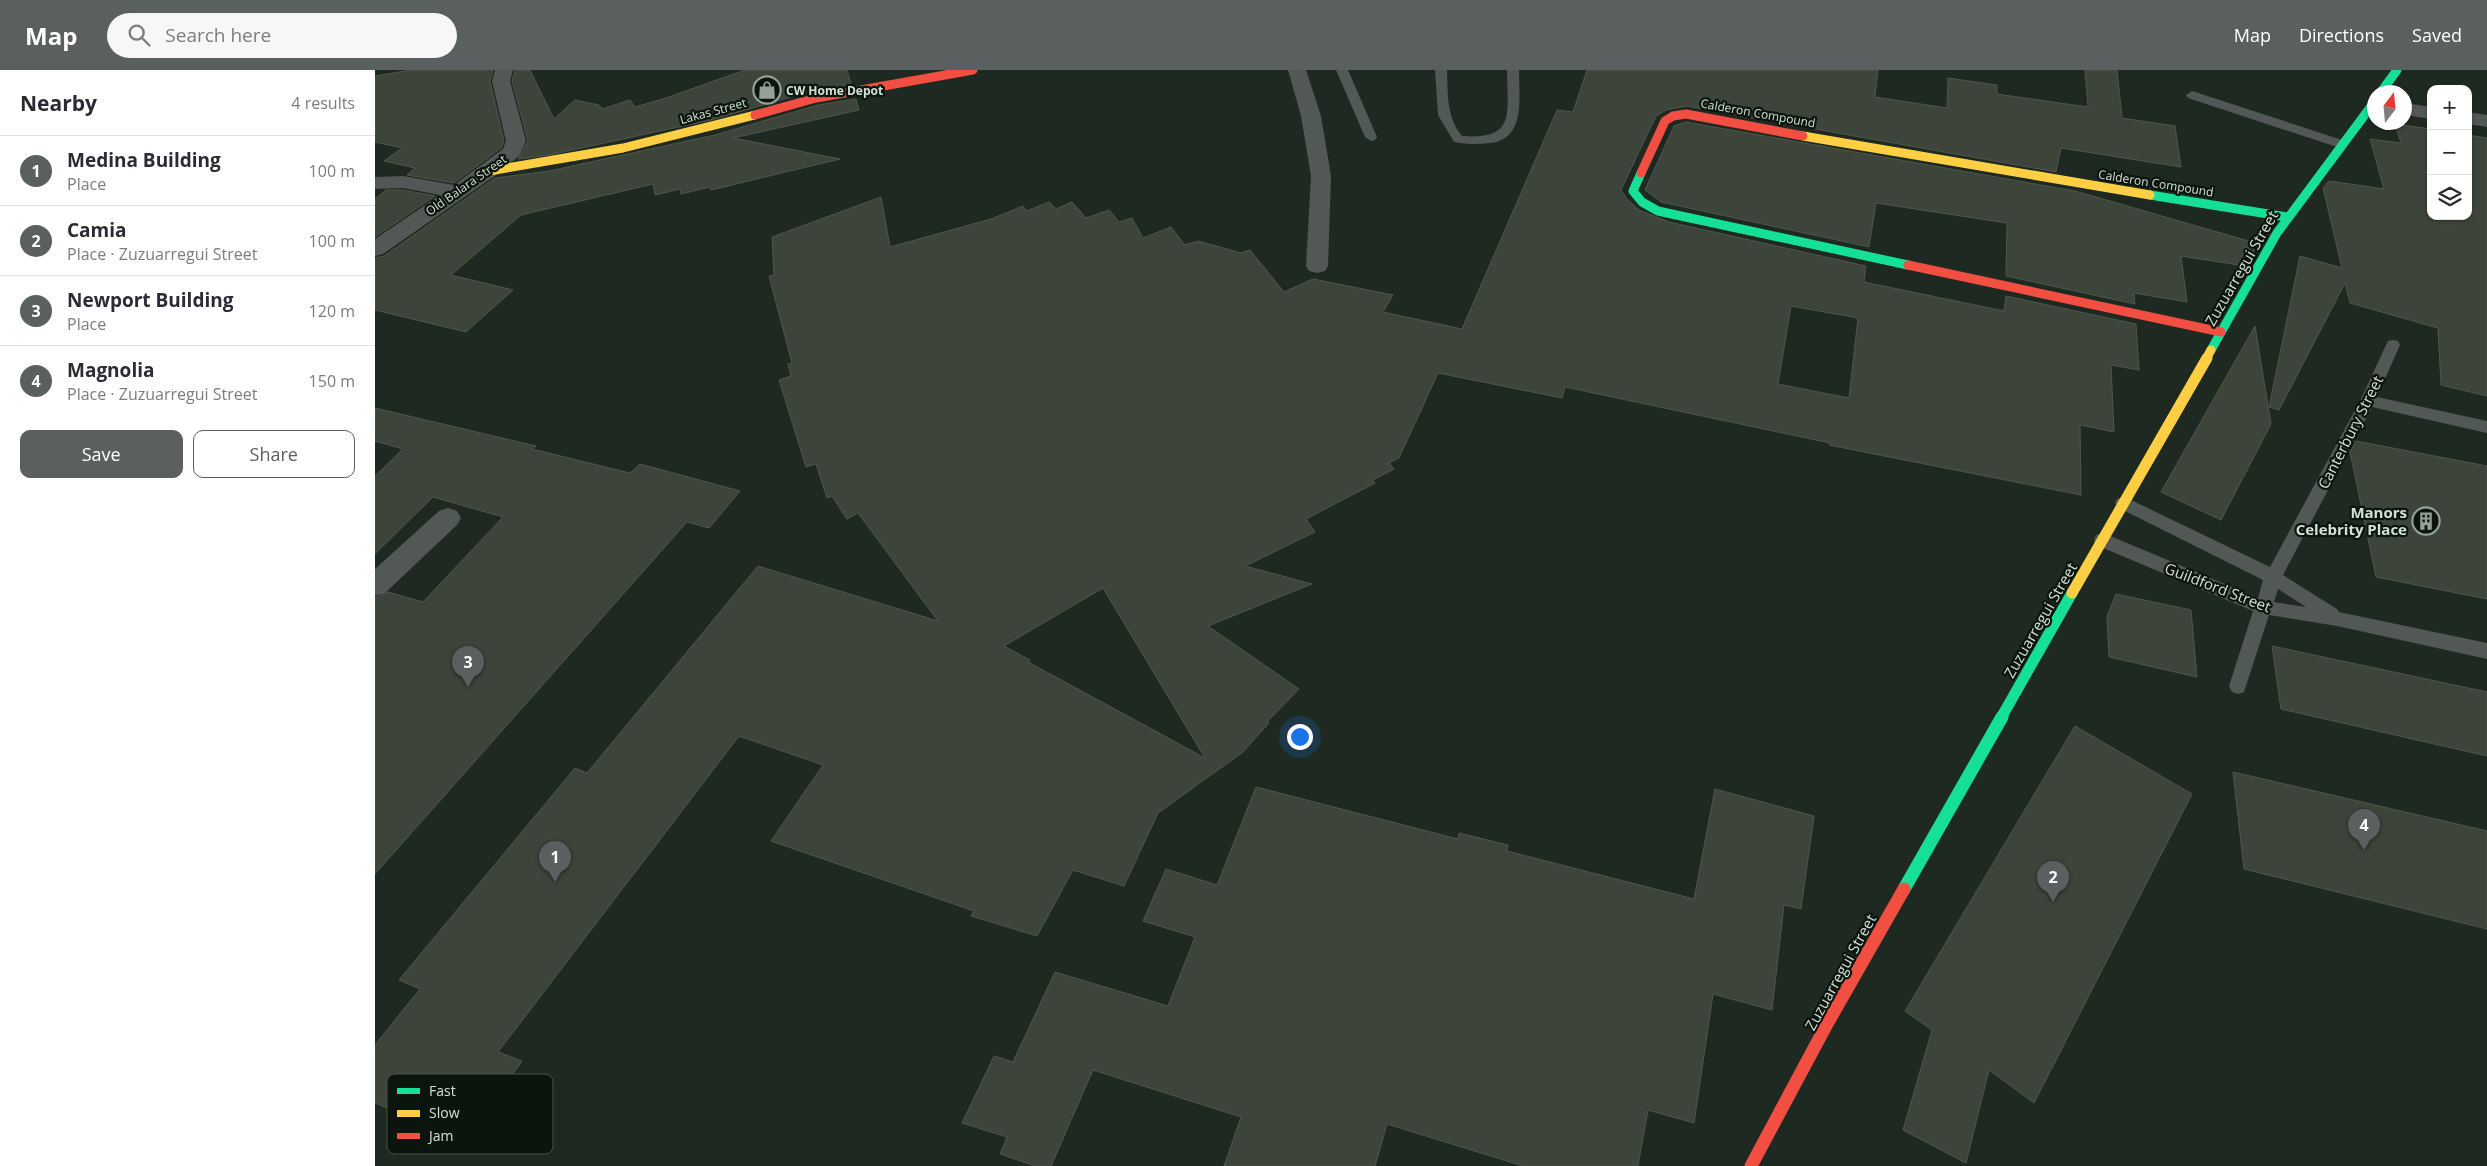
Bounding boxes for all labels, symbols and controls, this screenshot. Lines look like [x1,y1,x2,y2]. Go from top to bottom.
search box [107,13,457,58]
text: Map [25,19,77,52]
icon: search [125,21,153,49]
text: Search here [165,22,271,48]
text: Map [2234,23,2271,47]
text: Directions [2299,23,2384,47]
text: Saved [2412,23,2462,47]
shop icon: CW Home Depot [752,75,782,105]
place label: CW Home Depot [786,82,883,99]
north arrow [2367,85,2412,130]
map controls [2427,85,2472,220]
button: + [2427,85,2472,130]
text: Nearby [20,89,97,117]
text: 4 results [291,92,355,114]
street label: Lakas Street [678,94,748,128]
street label: Calderon Compound [1699,95,1817,131]
button: − [2427,130,2472,175]
text: Medina Building [67,147,221,173]
street label: Old Balara Street [422,151,510,219]
text: 1 [31,160,41,182]
text: 100 m [309,160,355,182]
street label: Calderon Compound [2097,165,2215,201]
text: Place [67,173,106,195]
button: layers [2427,175,2472,220]
street label: Zuzuarregui Street [2200,207,2282,329]
text: Camia [67,217,127,243]
text: 2 [31,230,41,252]
text: 100 m [309,230,355,252]
text: Place · Zuzuarregui Street [67,243,257,265]
text: Newport Building [67,287,233,313]
text: 3 [31,300,41,322]
text: 120 m [309,300,355,322]
text: Place [67,313,106,335]
text: Magnolia [67,357,154,383]
text: 4 [31,370,41,392]
text: 150 m [309,370,355,392]
street label: Canterbury Street [2313,372,2387,492]
text: Place · Zuzuarregui Street [67,383,257,405]
button: Save [20,430,183,478]
button: Share [193,430,355,478]
place label: Manors Celebrity Place [2296,502,2407,539]
building icon: Manors Celebrity Place [2411,506,2441,536]
street label: Guildford Street [2162,558,2274,616]
street label: Zuzuarregui Street [1999,559,2081,681]
pin: 3 [452,646,484,687]
your location [1287,724,1313,750]
pin: 4 [2348,809,2380,850]
pin: 1 [539,841,571,882]
pin: 2 [2037,861,2069,902]
street label: Zuzuarregui Street [1800,910,1880,1034]
legend [387,1074,553,1154]
text: Fast [429,1081,456,1100]
text: Slow [429,1103,460,1122]
text: Jam [427,1126,454,1145]

